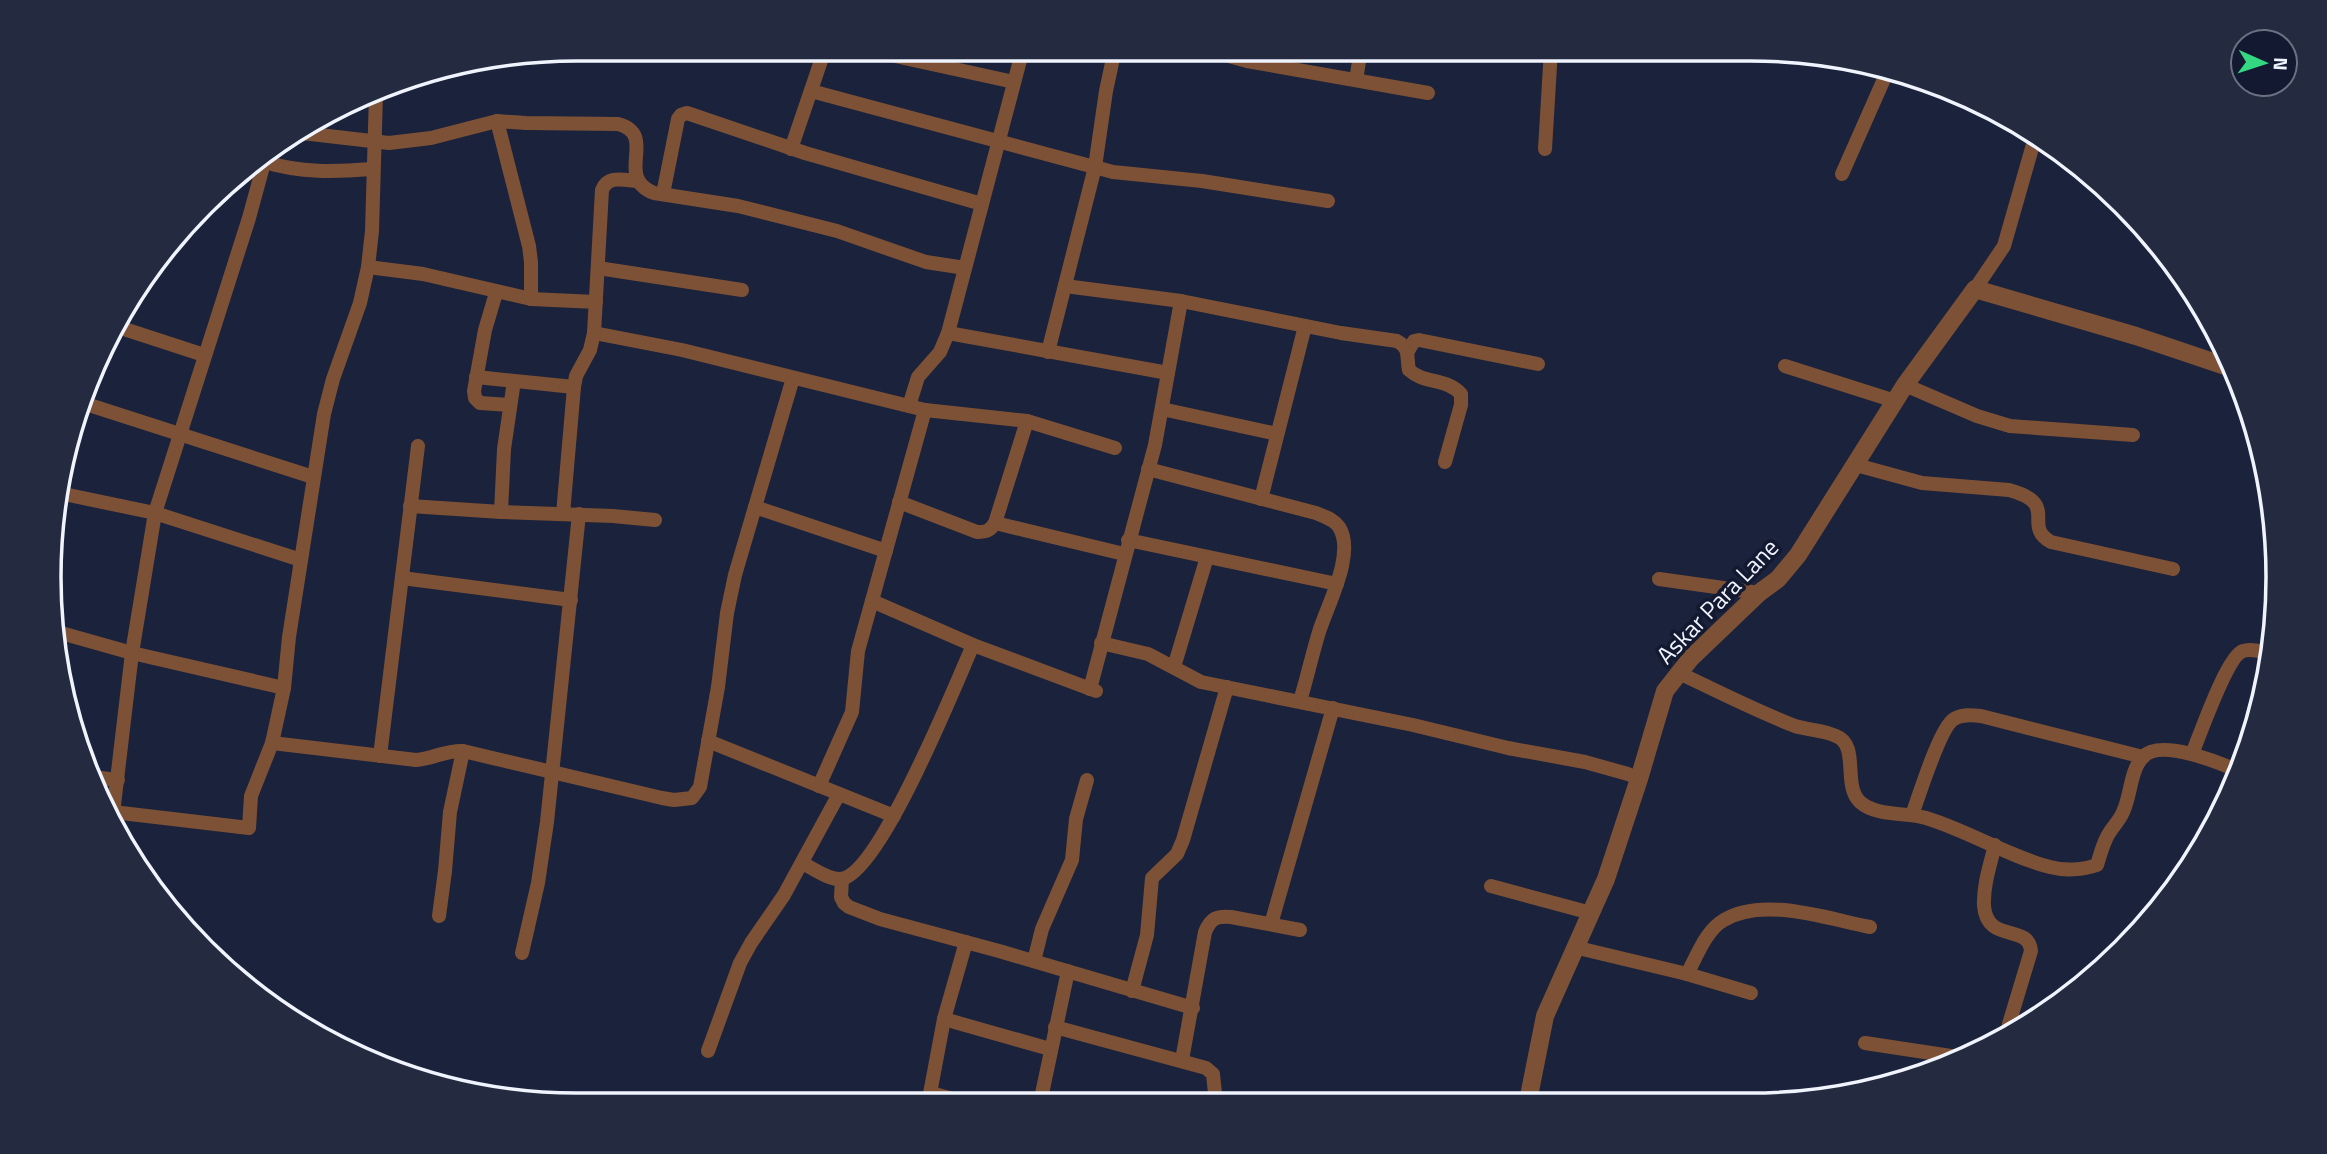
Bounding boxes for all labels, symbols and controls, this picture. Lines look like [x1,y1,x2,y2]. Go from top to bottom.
north arrow [2229,28,2299,98]
text: N [2267,57,2296,71]
street label: Askar Para Lane [1648,530,1786,672]

